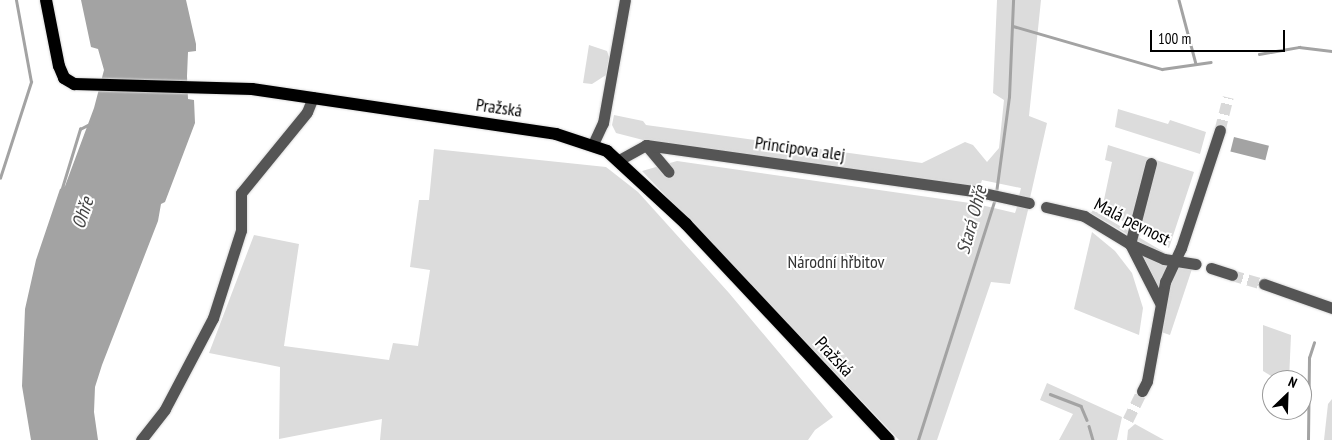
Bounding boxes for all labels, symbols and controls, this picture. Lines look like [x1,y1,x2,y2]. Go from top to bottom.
scale bar [1152,20,1287,52]
text: 100 m [1158,29,1191,48]
street label: Pražská [474,94,524,122]
street label: Principova alej [754,132,846,166]
water label: Stará Ohře [952,183,992,257]
water label: Ohře [67,194,99,232]
street label: Malá pevnost [1090,194,1174,250]
park label: Národní hřbitov [788,251,884,273]
street label: Pražská [810,333,858,381]
north arrow [1262,370,1312,420]
text: N [1286,372,1300,392]

